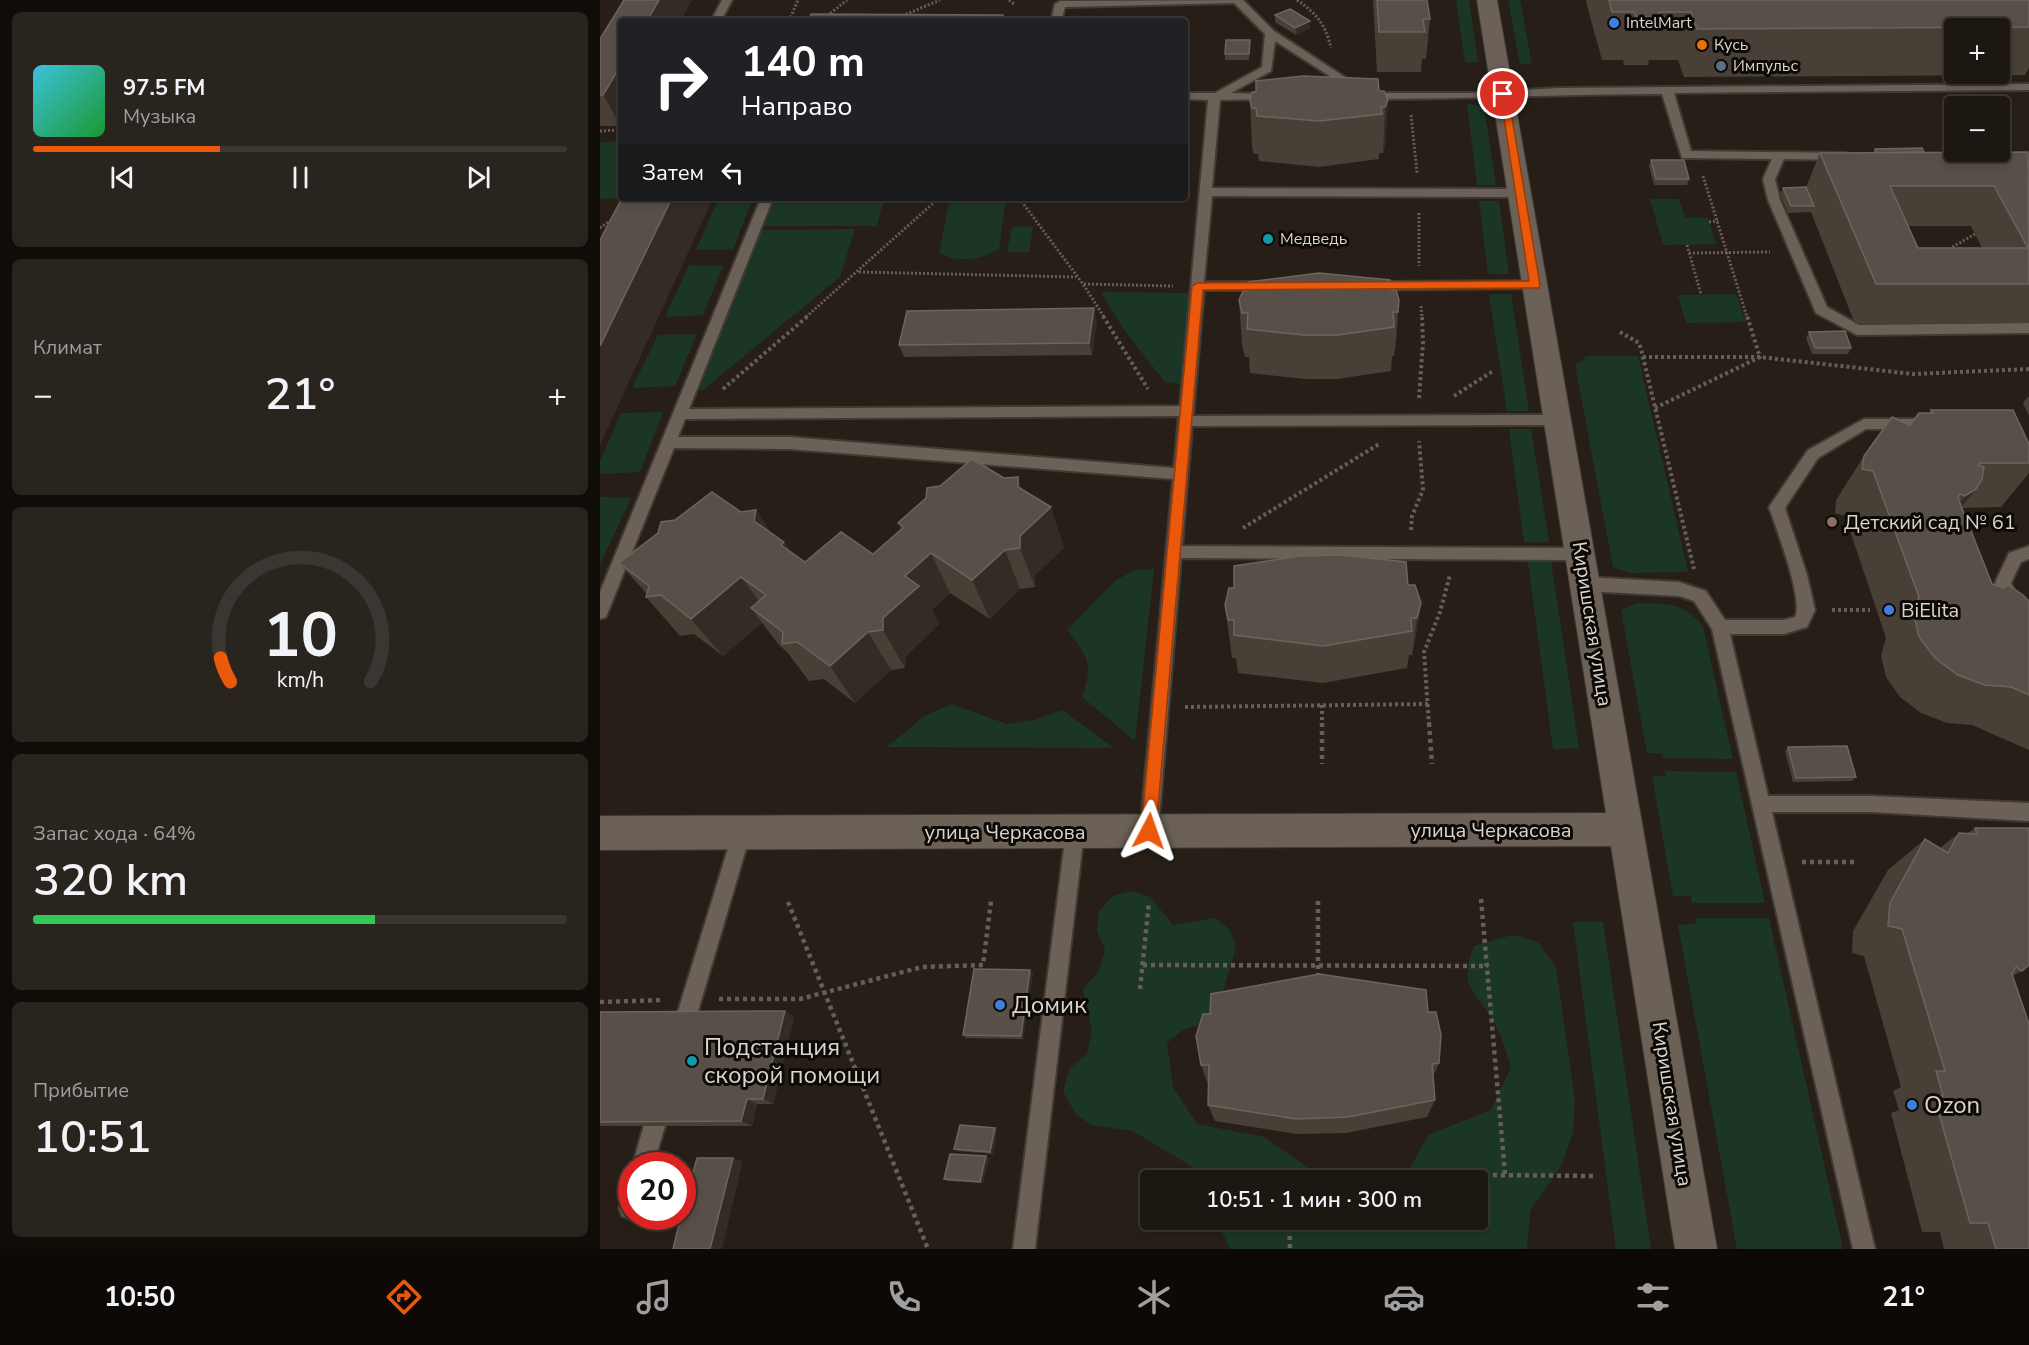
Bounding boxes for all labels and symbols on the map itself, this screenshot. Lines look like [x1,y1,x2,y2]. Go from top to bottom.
place label: IntelMart [1626,12,1692,34]
marker: IntelMart [1607,16,1621,30]
place label: Кусь [1714,34,1748,56]
marker: Кусь [1695,38,1709,52]
place label: Импульс [1733,55,1798,77]
marker: Импульс [1714,59,1728,73]
pin [1477,68,1528,119]
place label: Медведь [1280,228,1347,250]
marker: Медведь [1261,232,1275,246]
place label: Детский сад № 61 [1844,509,2016,536]
marker: Детский сад № 61 [1825,515,1839,529]
street label: Киришская улица [1566,540,1618,708]
place label: BiElita [1901,597,1959,624]
marker: BiElita [1882,603,1896,617]
position arrow [1117,799,1181,863]
street label: улица Черкасова [1411,817,1571,844]
street label: улица Черкасова [925,819,1085,846]
place label: Домик [1012,989,1087,1021]
marker: Домик [993,998,1007,1012]
street label: Киришская улица [1646,1020,1698,1188]
place label: Подстанция скорой помощи [704,1031,880,1091]
marker: Подстанция скорой помощи [685,1054,699,1068]
place label: Ozon [1924,1089,1980,1121]
marker: Ozon [1905,1098,1919,1112]
speed limit sign: 20 [618,1152,696,1230]

